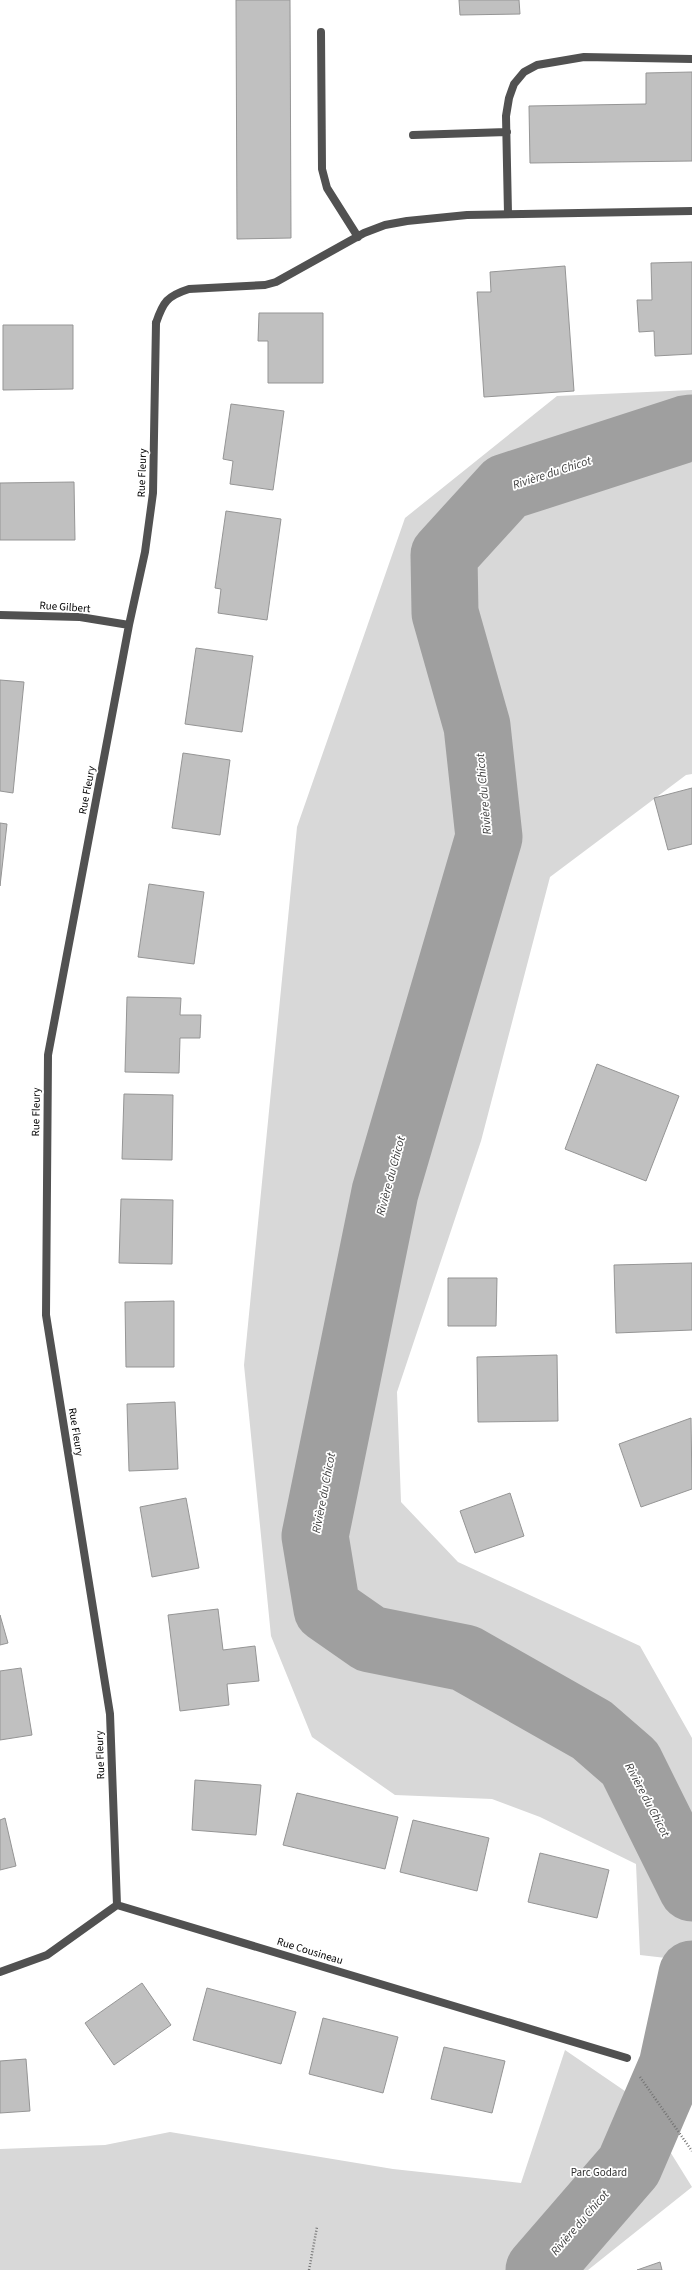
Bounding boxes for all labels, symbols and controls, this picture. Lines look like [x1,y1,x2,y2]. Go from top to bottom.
street label: Rue Fleury [134,448,150,498]
water label: Rivière du Chicot [511,452,594,494]
street label: Rue Gilbert [39,598,91,616]
water label: Rivière du Chicot [472,752,496,835]
street label: Rue Fleury [75,765,99,815]
street label: Rue Fleury [28,1087,44,1137]
water label: Rivière du Chicot [372,1133,410,1218]
street label: Rue Fleury [65,1407,87,1457]
water label: Rivière du Chicot [308,1450,340,1535]
street label: Rue Fleury [92,1730,108,1780]
water label: Rivière du Chicot [620,1760,674,1841]
street label: Rue Cousineau [275,1934,345,1968]
park label: Parc Godard [571,2165,627,2180]
water label: Rivière du Chicot [547,2186,614,2259]

